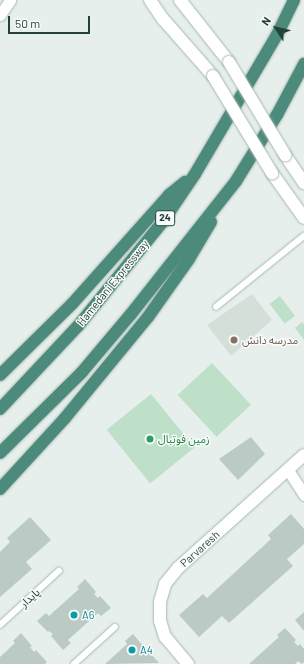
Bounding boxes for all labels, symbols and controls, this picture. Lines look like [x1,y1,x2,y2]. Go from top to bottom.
scale bar [10,8,92,34]
north arrow [256,8,296,48]
text: N [258,14,273,28]
text: 50 m [15,16,40,30]
road number: 24 [155,210,175,226]
street label: Hamedani Expressway [74,237,152,329]
place label: مدرسه دانش [242,333,298,347]
marker: مدرسه دانش [229,335,239,345]
place label: زمین فوتبال [158,432,210,446]
marker: زمین فوتبال [145,434,155,444]
street label: Parvaresh [178,528,222,570]
street label: پایدار [17,586,43,610]
place label: A6 [82,608,94,622]
marker: A6 [69,610,79,620]
place label: A4 [140,643,153,657]
marker: A4 [127,645,137,655]

